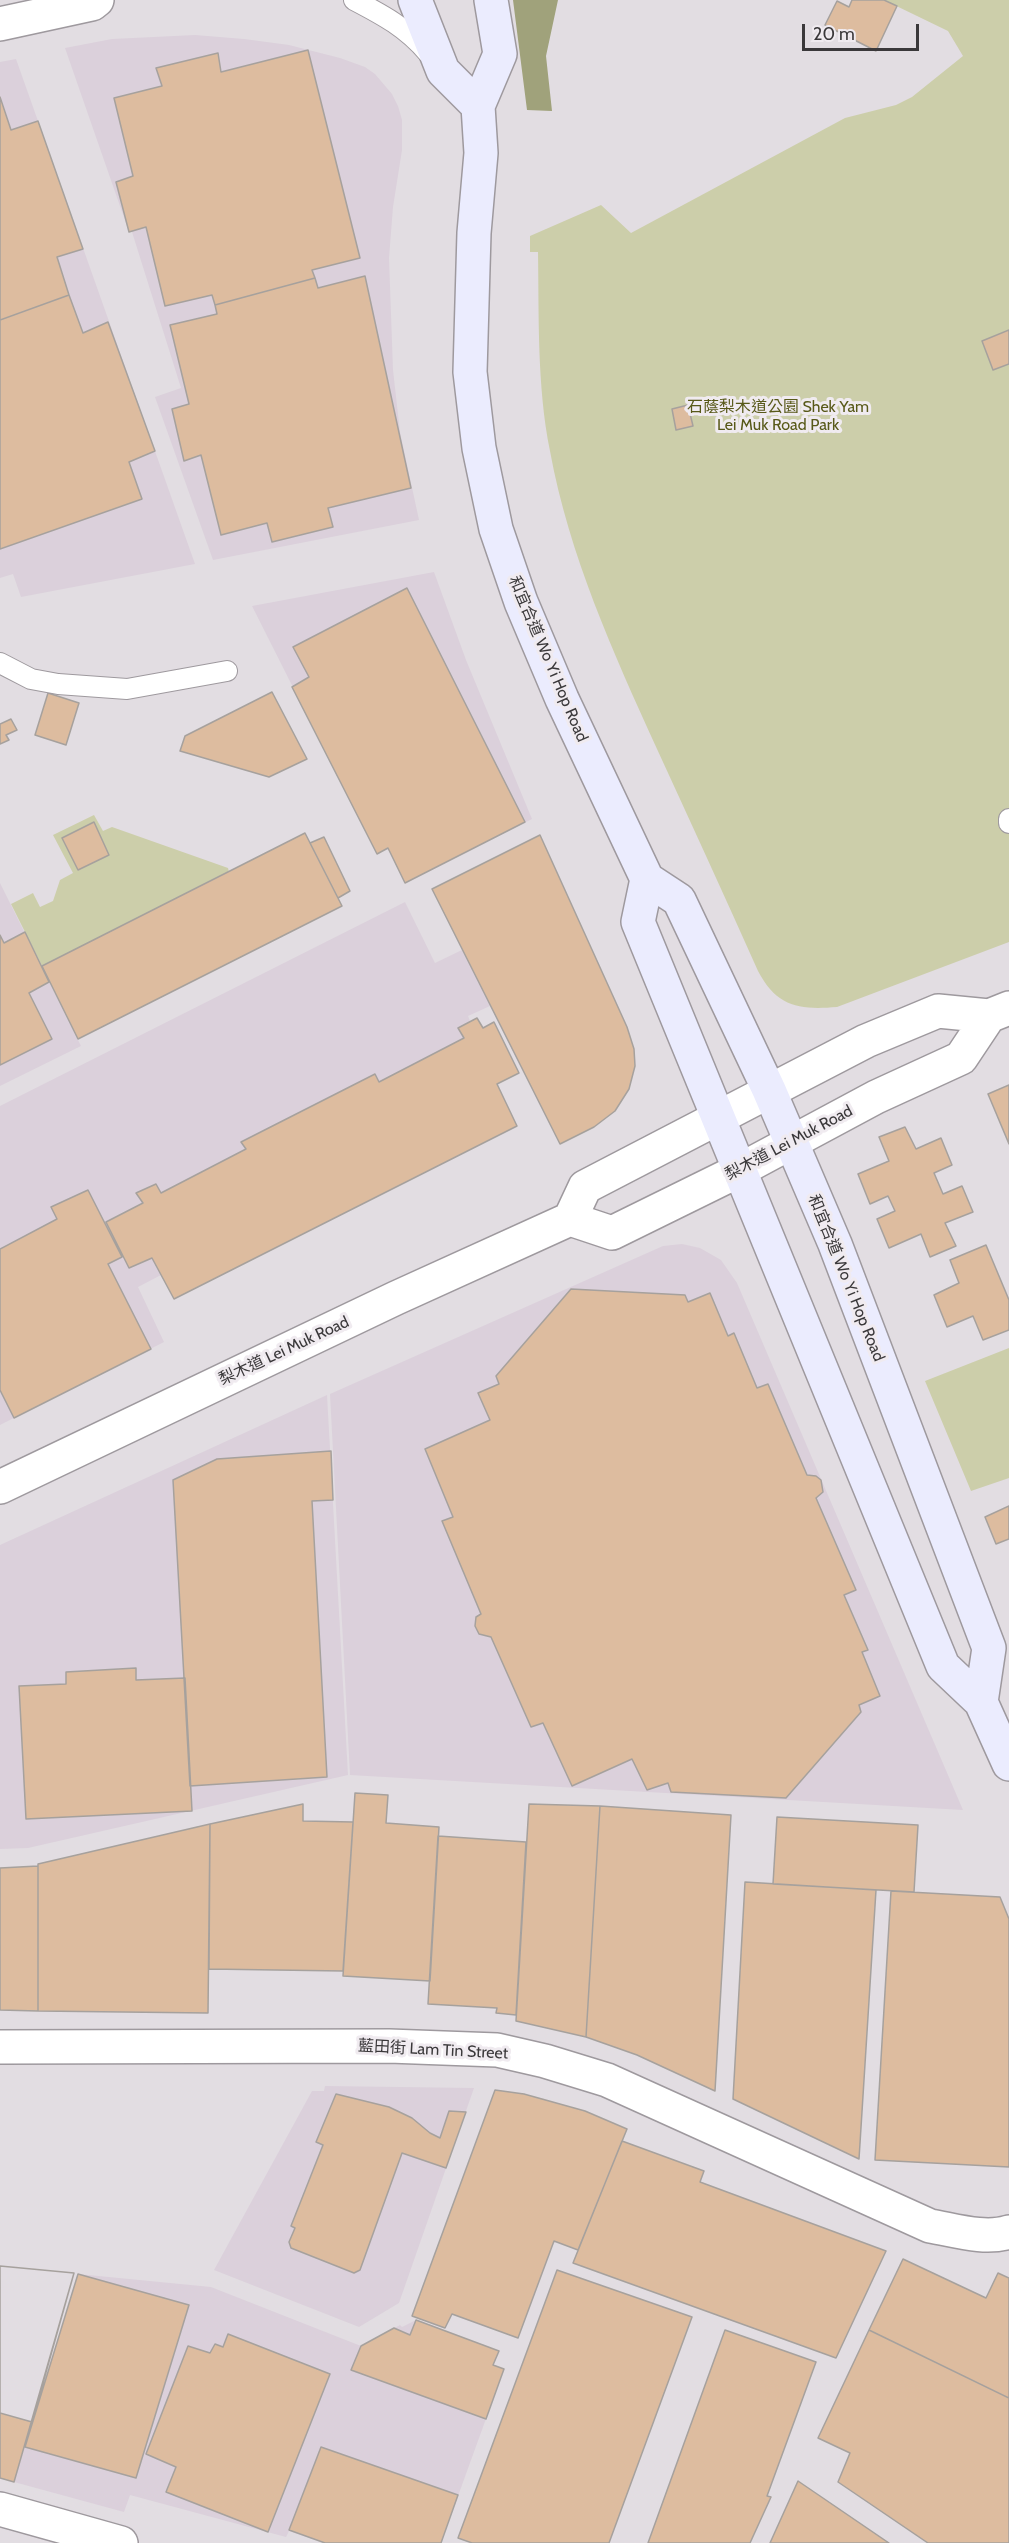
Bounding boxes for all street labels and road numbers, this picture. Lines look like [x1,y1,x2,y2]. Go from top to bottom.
street label: 和宜合道 Wo Yi Hop Road [504,573,592,745]
street label: 梨木道 Lei Muk Road [722,1101,856,1185]
street label: 和宜合道 Wo Yi Hop Road [804,1192,888,1364]
street label: 梨木道 Lei Muk Road [216,1312,352,1390]
street label: 藍田街 Lam Tin Street [357,2036,509,2064]

